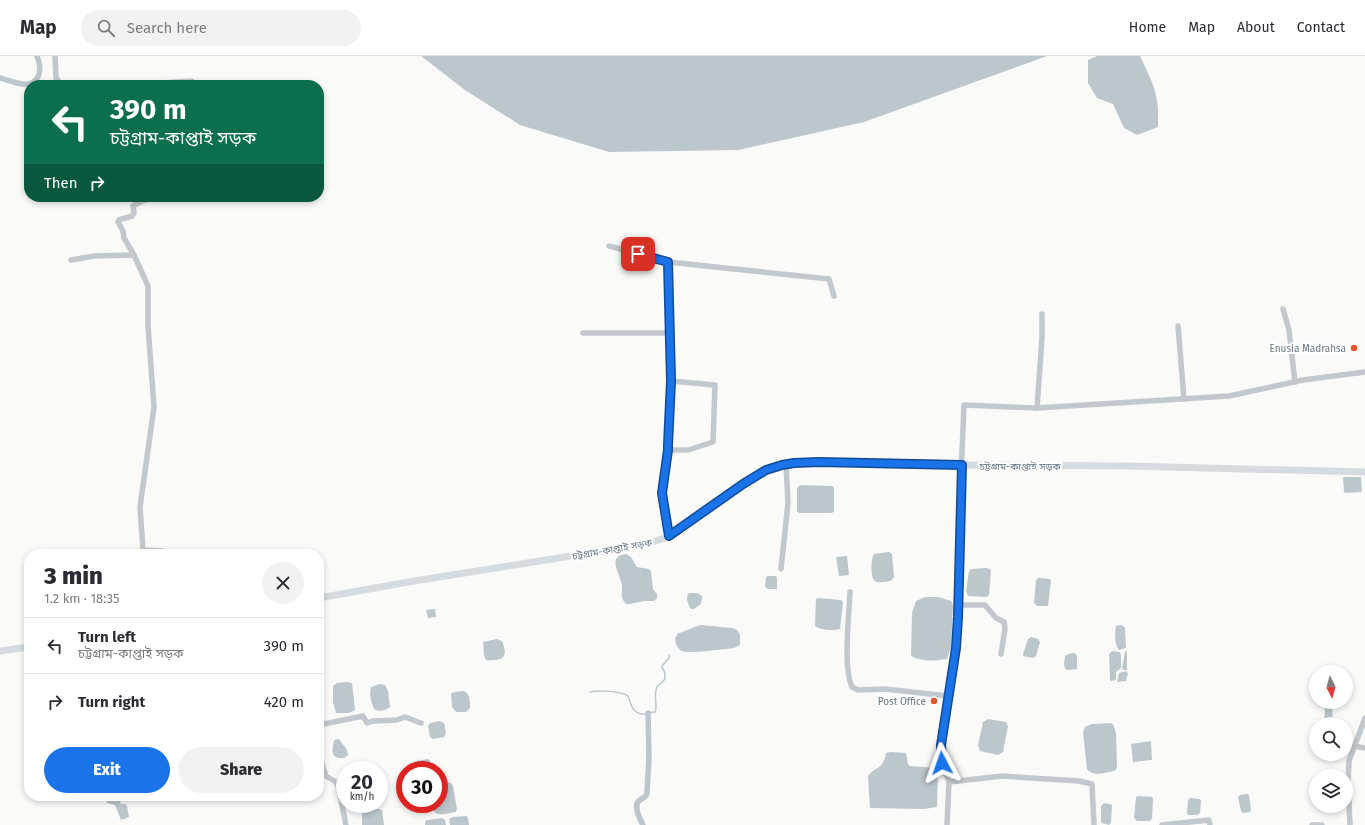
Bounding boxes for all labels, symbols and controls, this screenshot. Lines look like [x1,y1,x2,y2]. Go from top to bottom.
search box [81,10,361,46]
text: Map [20,16,57,39]
icon: search [95,17,117,39]
text: Search here [127,19,207,37]
text: Home [1129,19,1166,36]
text: Map [1188,19,1215,36]
text: About [1237,19,1275,36]
text: Contact [1297,19,1345,36]
text: 390 m [110,93,187,126]
icon: left [44,96,96,148]
text: চট্টগ্রাম-কাপ্তাই সড়ক [110,127,256,149]
icon: right [86,172,108,194]
text: Then [44,174,78,192]
pin [621,237,655,271]
icon: arrive [627,243,649,265]
place label: Enusia Madrahsa [1269,343,1346,355]
marker: Enusia Madrahsa [1349,343,1359,353]
street label: চট্টগ্রাম-কাপ্তাই সড়ক [978,461,1062,473]
street label: চট্টগ্রাম-কাপ্তাই সড়ক [570,537,654,563]
text: 3 min [44,562,103,590]
button: close [262,562,304,604]
text: 1.2 km · 18:35 [44,591,119,606]
text: Turn left [78,628,136,646]
icon: left [44,635,66,657]
text: 390 m [264,637,304,655]
text: চট্টগ্রাম-কাপ্তাই সড়ক [78,646,184,661]
north arrow [1309,665,1353,709]
map controls [1309,665,1353,813]
icon: right [44,691,66,713]
text: Turn right [78,693,145,711]
text: 420 m [264,693,304,711]
place label: Post Office [878,696,926,708]
marker: Post Office [929,696,939,706]
button: search [1309,717,1353,761]
position arrow [921,742,963,784]
button: Exit [44,747,170,793]
button: Share [178,747,304,793]
speed limit sign: 30 [396,761,448,813]
button: layers [1309,769,1353,813]
text: 20 [351,770,373,794]
text: km/h [350,791,374,803]

